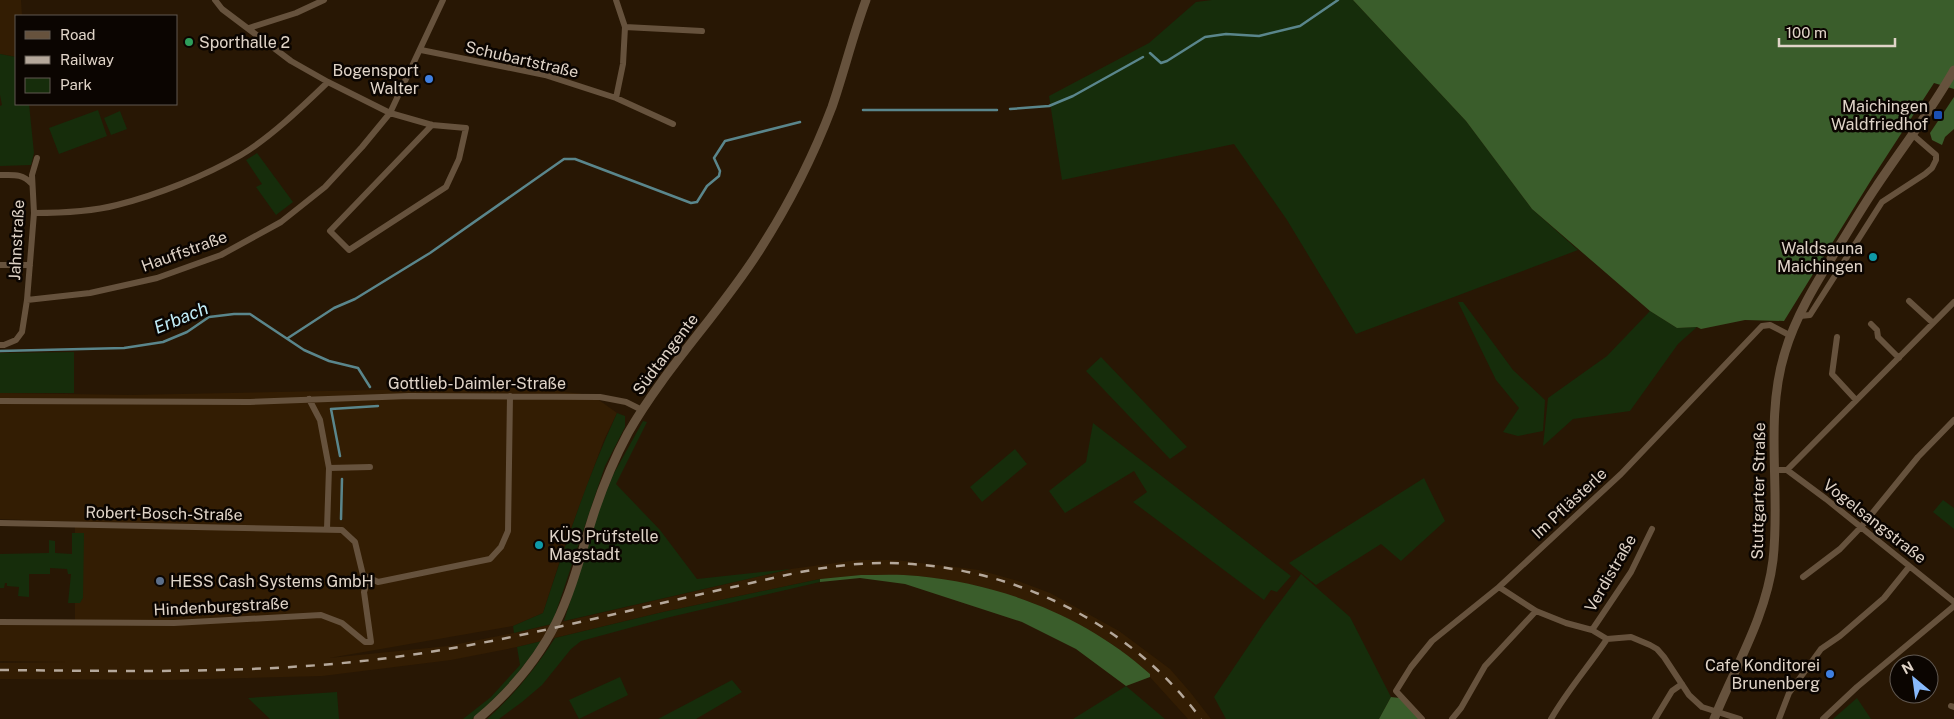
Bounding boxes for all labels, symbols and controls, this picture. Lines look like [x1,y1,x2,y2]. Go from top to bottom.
legend [15,15,178,105]
scale bar [1779,15,1895,47]
text: 100 m [1786,24,1827,41]
text: Road [60,26,96,43]
place label: Sporthalle 2 [199,33,290,52]
marker: Sporthalle 2 [183,36,195,48]
street label: Schubartstraße [463,37,580,82]
text: Railway [60,51,114,68]
place label: Bogensport Walter [332,61,419,98]
marker: Bogensport Walter [423,73,435,85]
text: Park [60,76,92,93]
place label: Maichingen Waldfriedhof [1831,97,1928,134]
marker: Maichingen Waldfriedhof [1932,109,1944,121]
street label: Jahnstraße [5,199,28,281]
street label: Hauffstraße [139,227,230,276]
place label: Waldsauna Maichingen [1777,239,1863,276]
marker: Waldsauna Maichingen [1867,251,1879,263]
water label: Erbach [151,297,211,338]
street label: Südtangente [629,310,702,399]
street label: Gottlieb-Daimler-Straße [388,374,566,393]
street label: Stuttgarter Straße [1748,422,1769,560]
street label: Im Pflästerle [1528,464,1611,543]
street label: Vogelsangstraße [1819,475,1930,568]
street label: Robert-Bosch-Straße [85,503,243,524]
place label: KÜS Prüfstelle Magstadt [549,526,659,564]
street label: Verdistraße [1581,531,1640,615]
marker: KÜS Prüfstelle Magstadt [533,539,545,551]
place label: HESS Cash Systems GmbH [170,572,374,591]
marker: HESS Cash Systems GmbH [154,575,166,587]
street label: Hindenburgstraße [153,593,289,620]
north arrow [1889,654,1939,704]
place label: Cafe Konditorei Brunenberg [1705,656,1820,693]
text: N [1899,658,1916,677]
marker: Cafe Konditorei Brunenberg [1824,668,1836,680]

